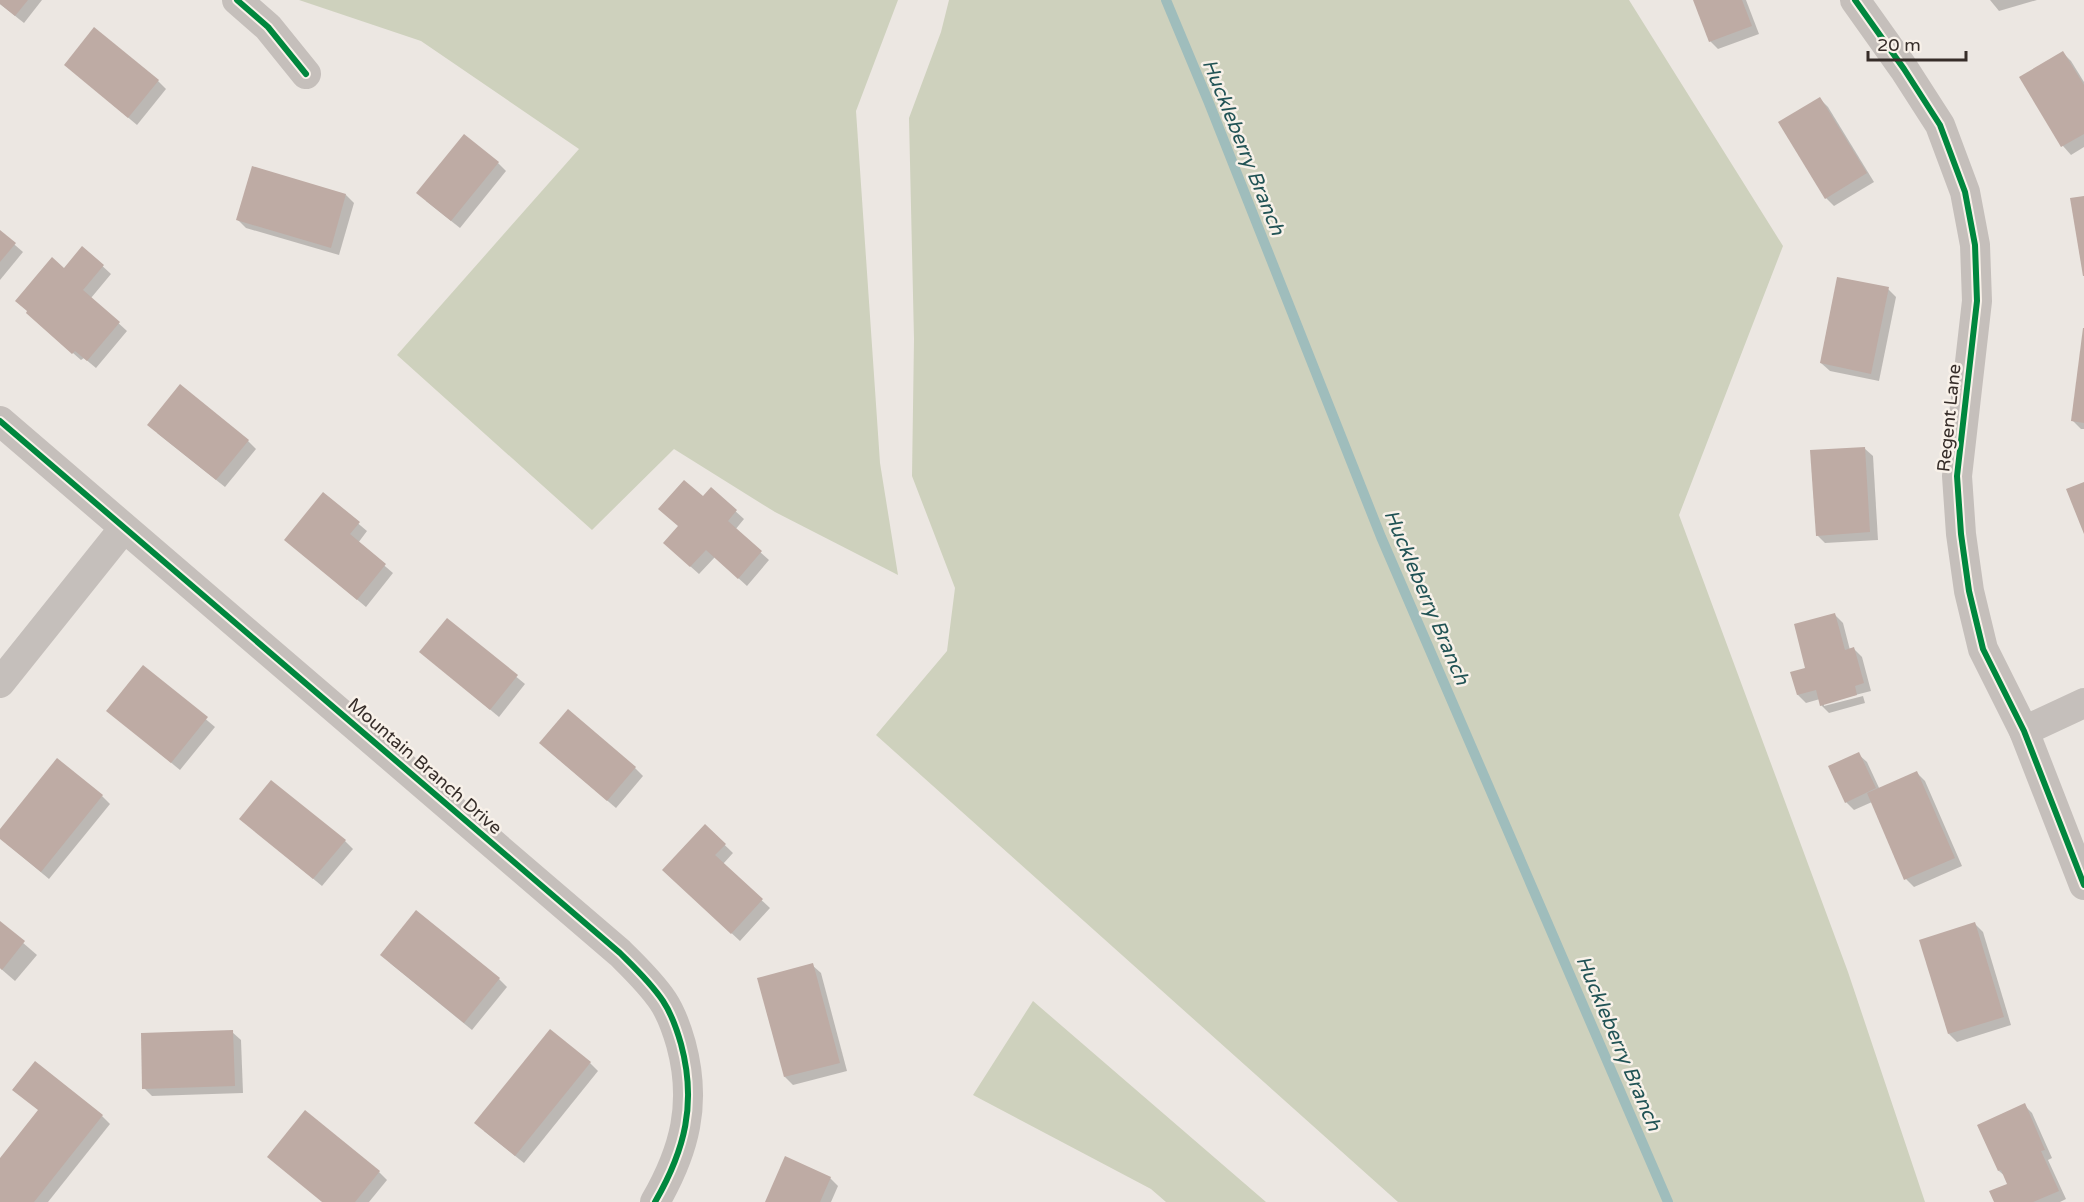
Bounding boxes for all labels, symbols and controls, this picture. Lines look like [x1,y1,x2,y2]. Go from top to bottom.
scale bar [1868,24,1966,62]
text: 20 m [1877,34,1921,56]
water label: Huckleberry Branch [1197,56,1290,240]
street label: Regent Lane [1932,363,1966,473]
water label: Huckleberry Branch [1378,506,1474,689]
street label: Mountain Branch Drive [344,693,506,839]
water label: Huckleberry Branch [1570,952,1666,1135]

